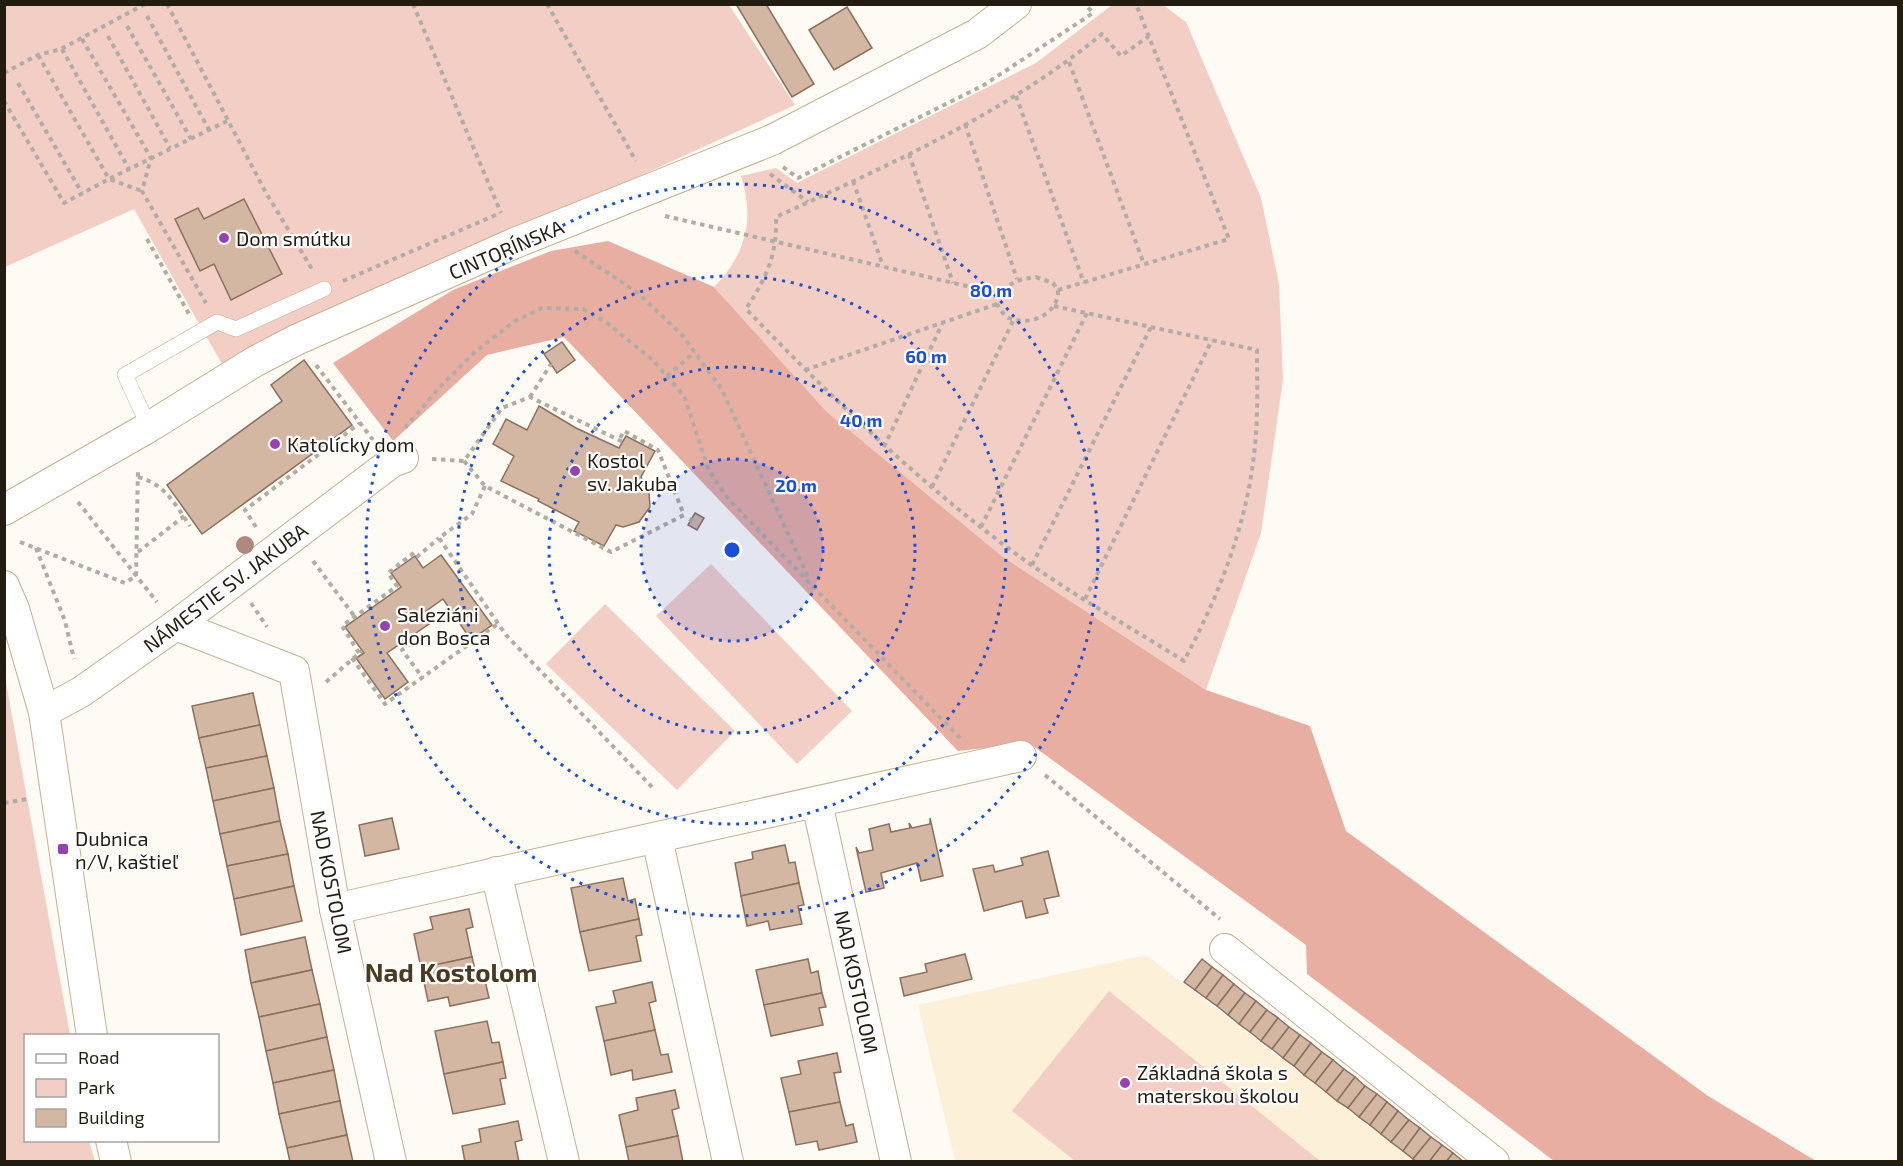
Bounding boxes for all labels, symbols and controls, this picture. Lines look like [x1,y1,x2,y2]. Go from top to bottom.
street label: CINTORÍNSKA [445,214,568,284]
place label: Dom smútku [236,226,351,250]
marker: Dom smútku [217,231,231,245]
text: 80 m [970,279,1012,301]
text: 60 m [905,345,947,367]
text: 40 m [840,409,882,431]
place label: Katolícky dom [287,432,415,456]
marker: Katolícky dom [268,437,282,451]
place label: Kostol sv. Jakuba [587,448,677,495]
marker: Kostol sv. Jakuba [568,464,582,478]
text: 20 m [775,474,817,496]
street label: NÁMESTIE SV. JAKUBA [138,517,312,657]
centre of rings [722,540,742,560]
place label: Saleziáni don Bosca [397,602,491,649]
marker: Saleziáni don Bosca [378,619,392,633]
street label: NAD KOSTOLOM [306,808,358,956]
place label: Dubnica n/V, kaštieľ [75,826,178,873]
marker: Dubnica n/V, kaštieľ [56,842,70,856]
street label: NAD KOSTOLOM [830,908,884,1056]
district label: Nad Kostolom [365,956,537,987]
legend [24,1034,219,1142]
text: Road [78,1046,119,1068]
place label: Základná škola s materskou školou [1137,1060,1299,1107]
text: Park [78,1076,115,1098]
marker: Základná škola s materskou školou [1118,1076,1132,1090]
text: Building [78,1106,145,1128]

